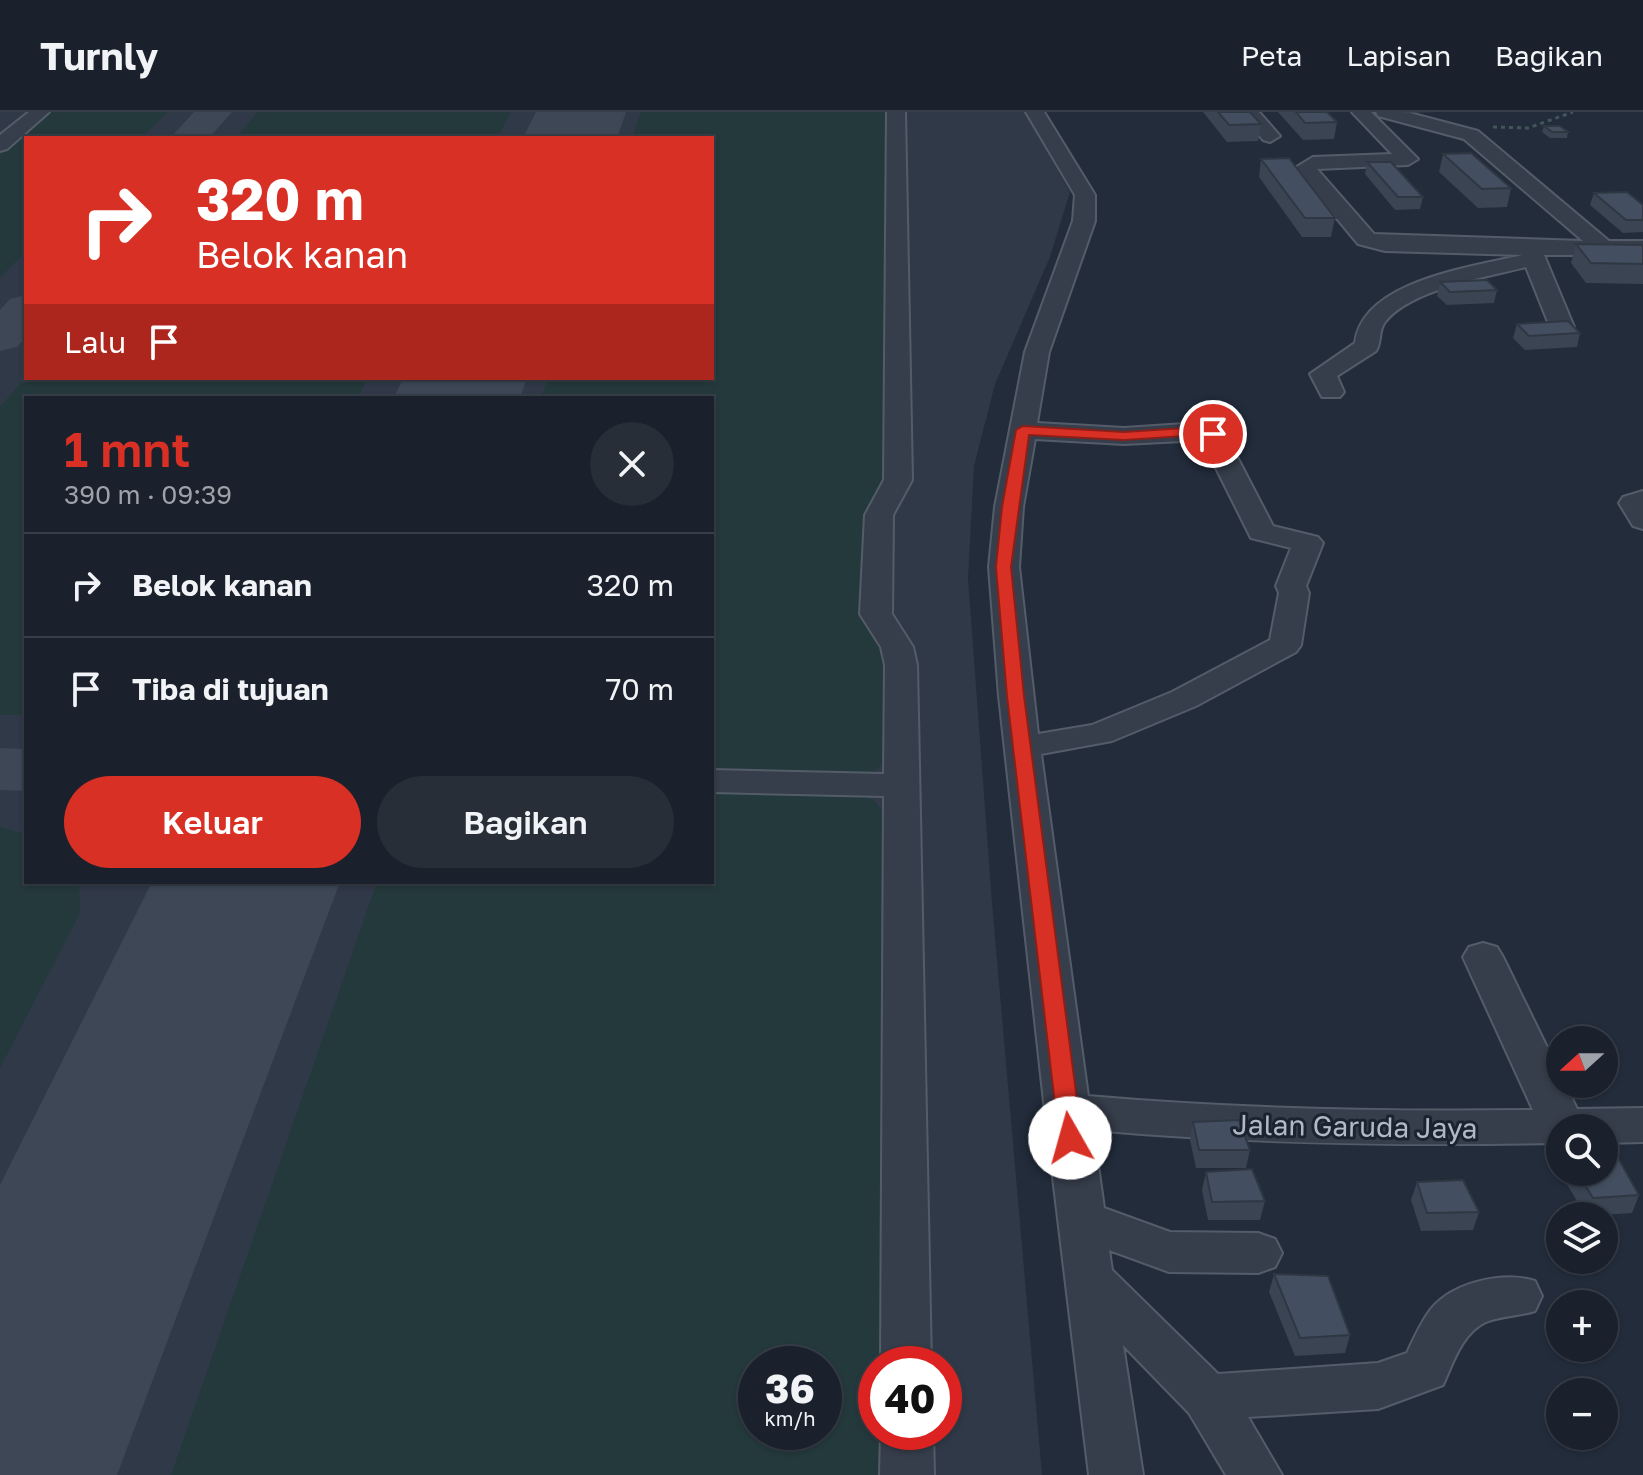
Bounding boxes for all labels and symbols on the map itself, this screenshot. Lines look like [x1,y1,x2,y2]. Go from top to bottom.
pin [1179,400,1247,468]
north arrow [1546,1026,1618,1098]
position arrow [1028,1096,1112,1180]
street label: Jalan Garuda Jaya [1232,1107,1478,1145]
speed limit sign: 40 [858,1346,962,1450]

